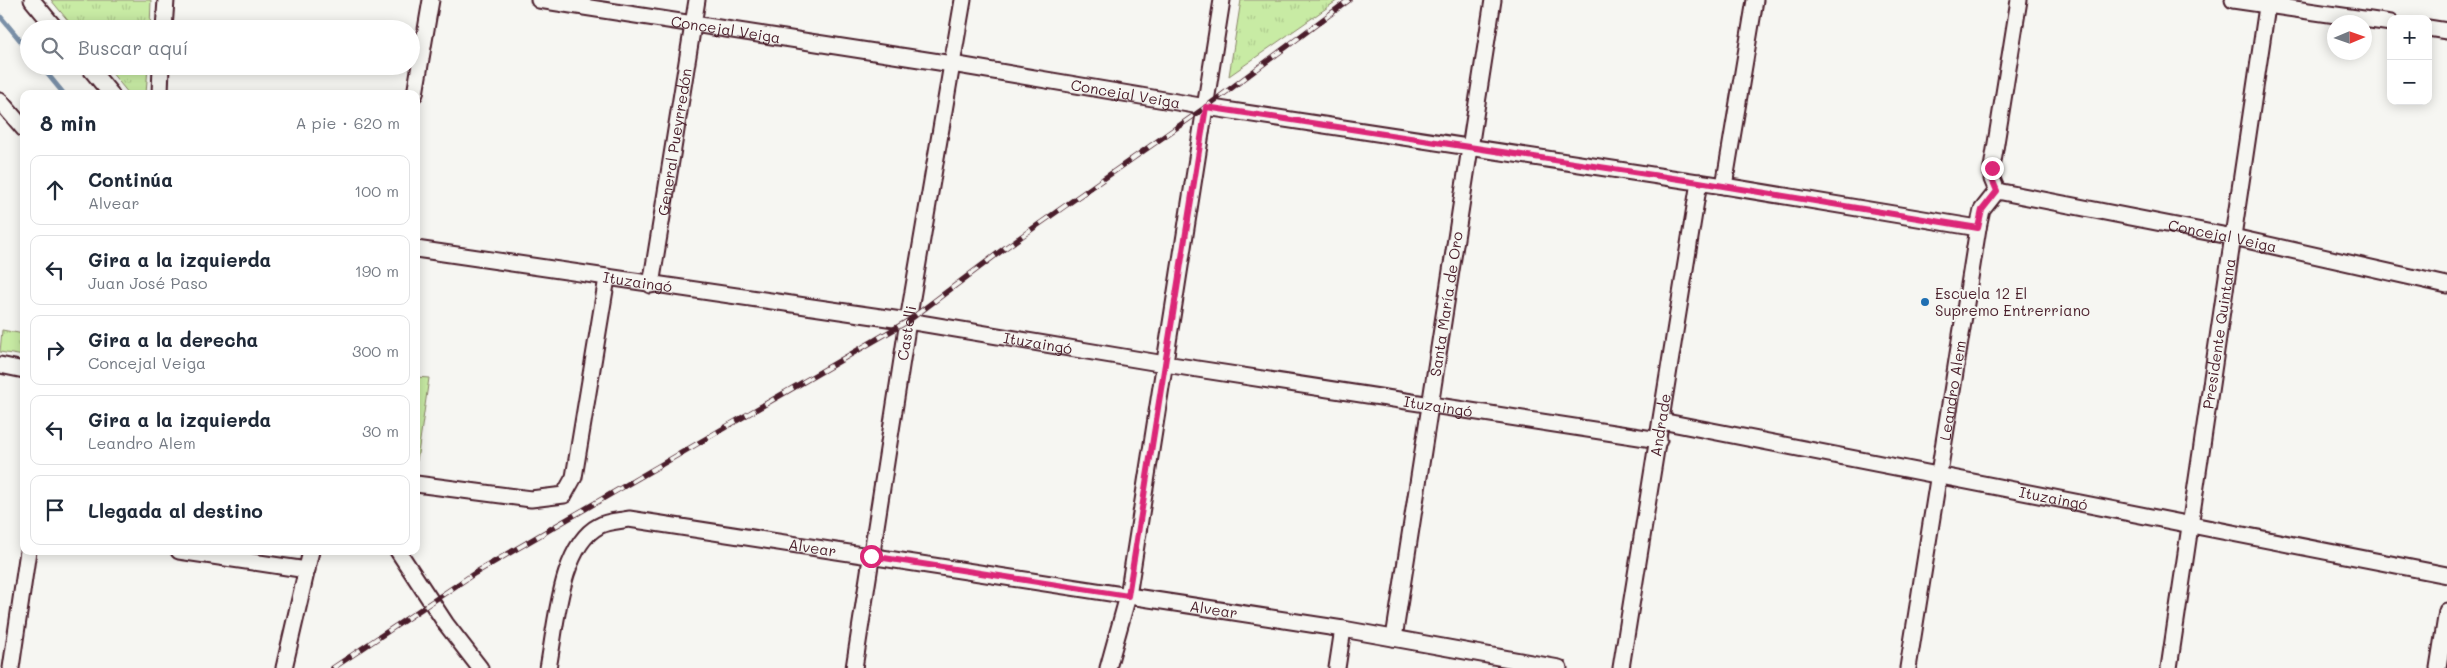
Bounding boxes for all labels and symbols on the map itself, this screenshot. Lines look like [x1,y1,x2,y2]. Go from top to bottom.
street label: Concejal Veiga [670,11,782,47]
north arrow [2327,15,2372,60]
street label: General Pueyrredón [652,67,696,217]
street label: Concejal Veiga [1069,74,1182,112]
route end [1981,157,2004,180]
street label: Concejal Veiga [2167,215,2279,257]
street label: Santa María de Oro [1425,230,1467,378]
street label: Presidente Quintana [2198,257,2240,410]
street label: Ituzaingó [602,266,674,296]
place label: Escuela 12 El Supremo Entrerriano [1935,283,2090,320]
marker: Escuela 12 El Supremo Entrerriano [1919,296,1931,308]
street label: Castelli [892,304,920,362]
street label: Ituzaingó [1002,327,1074,358]
street label: Leandro Alem [1934,339,1970,442]
street label: Ituzaingó [1402,391,1474,421]
street label: Andrade [1645,392,1675,458]
street label: Ituzaingó [2017,481,2090,514]
street label: Alvear [787,534,838,561]
route start [860,545,883,568]
street label: Alvear [1188,596,1239,623]

